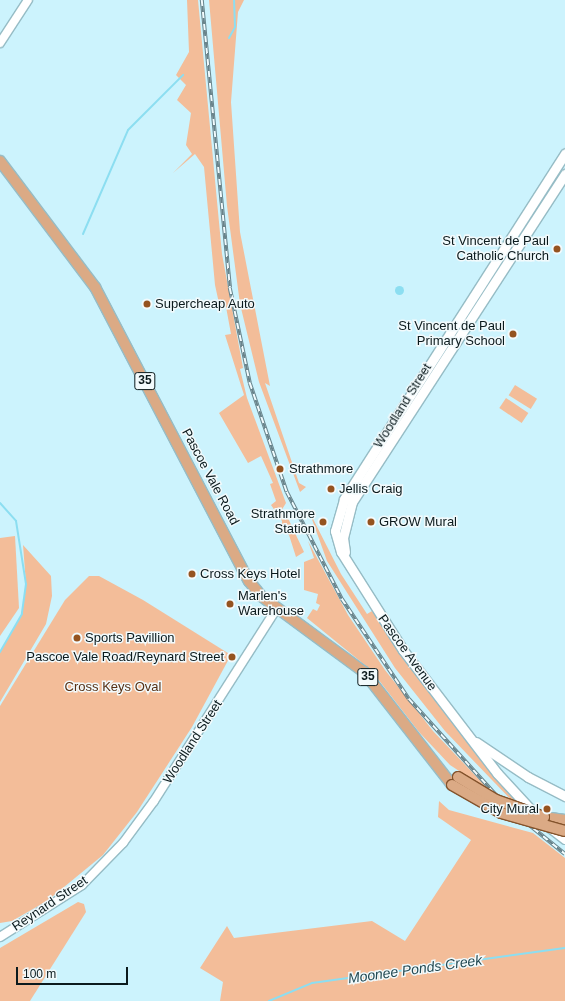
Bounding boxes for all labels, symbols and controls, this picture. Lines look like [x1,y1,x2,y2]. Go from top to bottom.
place label: St Vincent de Paul Catholic Church [442,234,549,265]
marker: St Vincent de Paul Catholic Church [552,244,562,254]
place label: Supercheap Auto [155,296,255,312]
marker: Supercheap Auto [142,299,152,309]
place label: St Vincent de Paul Primary School [398,319,505,350]
marker: St Vincent de Paul Primary School [508,329,518,339]
street label: Woodland Street [371,361,435,451]
road number: 35 [134,371,156,391]
street label: Pascoe Vale Road [178,426,242,528]
place label: Strathmore [289,461,353,477]
marker: Strathmore [274,463,286,475]
place label: Jellis Craig [339,481,403,497]
marker: Jellis Craig [326,484,336,494]
place label: Strathmore Station [251,507,315,538]
place label: GROW Mural [379,514,457,530]
marker: Strathmore Station [318,517,328,527]
marker: GROW Mural [366,517,376,527]
place label: Cross Keys Hotel [200,566,300,582]
marker: Cross Keys Hotel [187,569,197,579]
place label: Marlen's Warehouse [238,589,304,620]
marker: Marlen's Warehouse [225,599,235,609]
street label: Pascoe Avenue [374,612,440,694]
place label: Sports Pavillion [85,630,175,646]
marker: Sports Pavillion [72,633,82,643]
place label: Pascoe Vale Road/Reynard Street [26,649,224,665]
marker: Pascoe Vale Road/Reynard Street [227,652,237,662]
road number: 35 [357,667,379,687]
park label: Cross Keys Oval [65,679,161,695]
street label: Woodland Street [160,697,226,787]
place label: City Mural [480,801,539,817]
marker: City Mural [542,804,552,814]
street label: Reynard Street [9,873,91,935]
water label: Moonee Ponds Creek [347,951,483,987]
scale bar [18,959,130,985]
text: 100 m [23,967,56,981]

